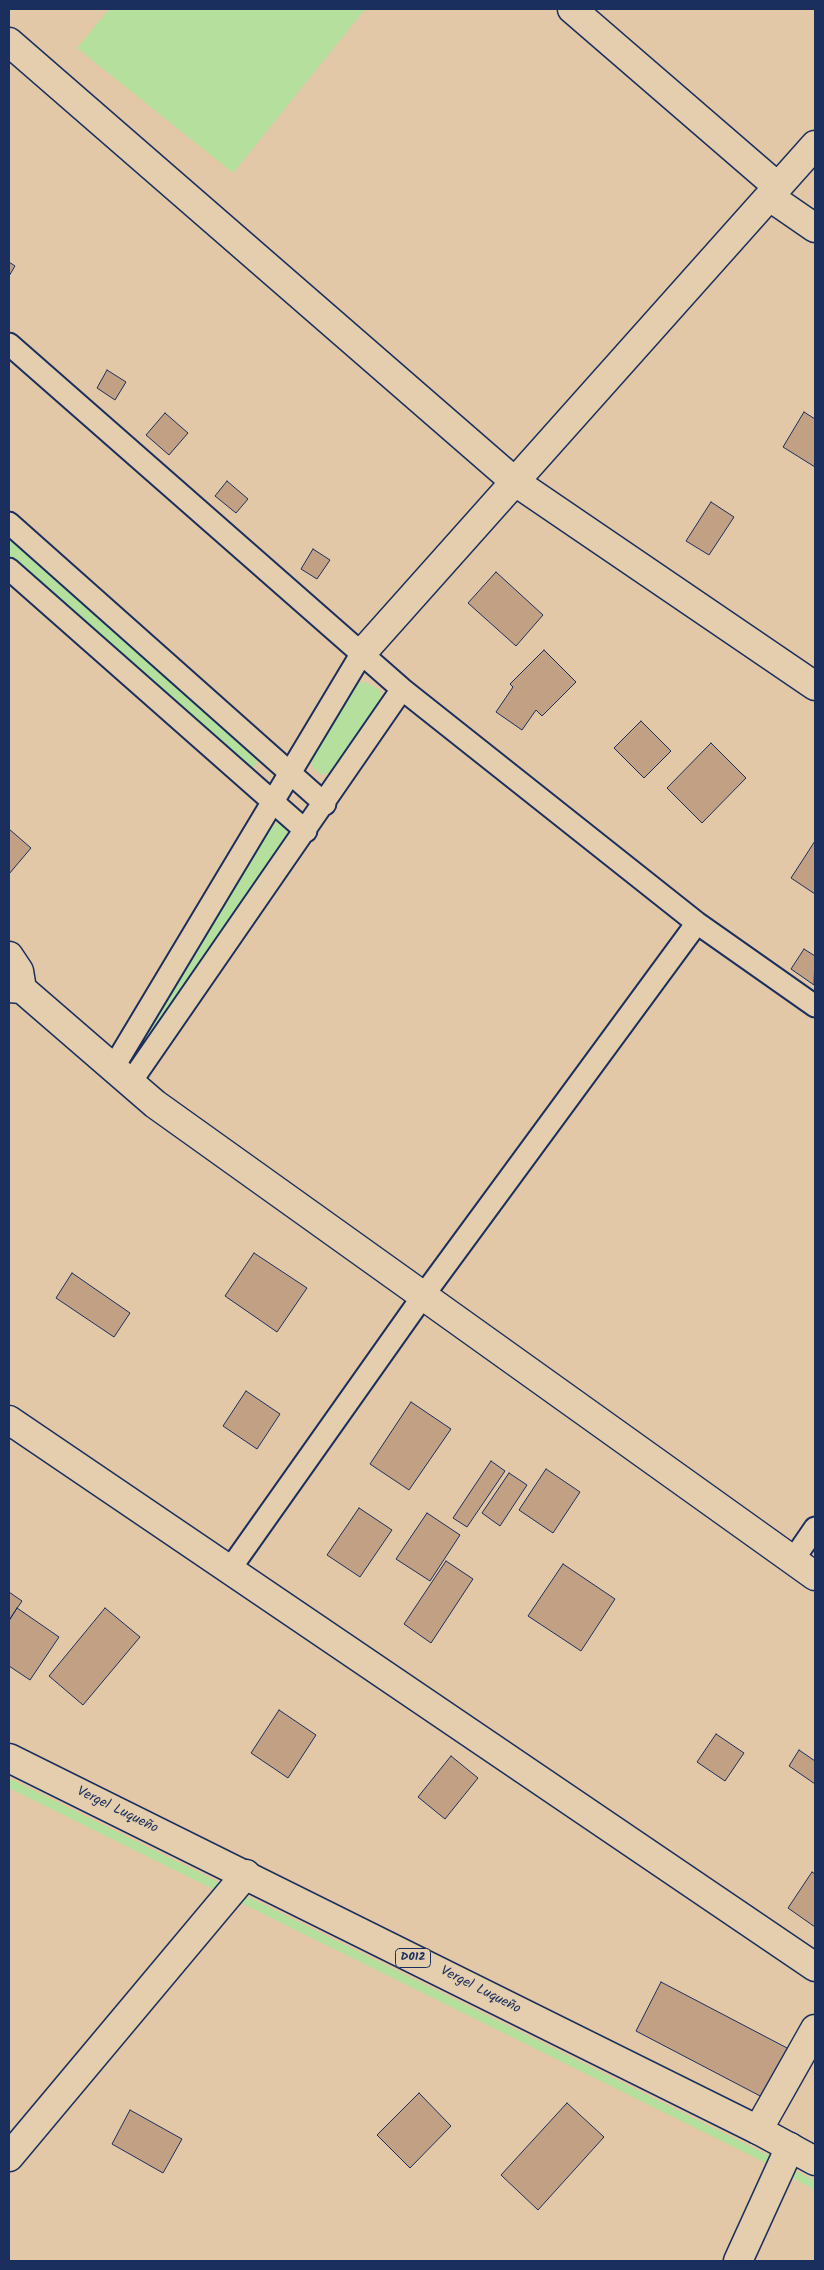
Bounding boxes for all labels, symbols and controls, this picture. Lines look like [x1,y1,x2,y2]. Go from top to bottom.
street label: Vergel Luqueño [74,1784,160,1838]
road number: D012 [396,1949,430,1968]
street label: Vergel Luqueño [437,1963,523,2019]

